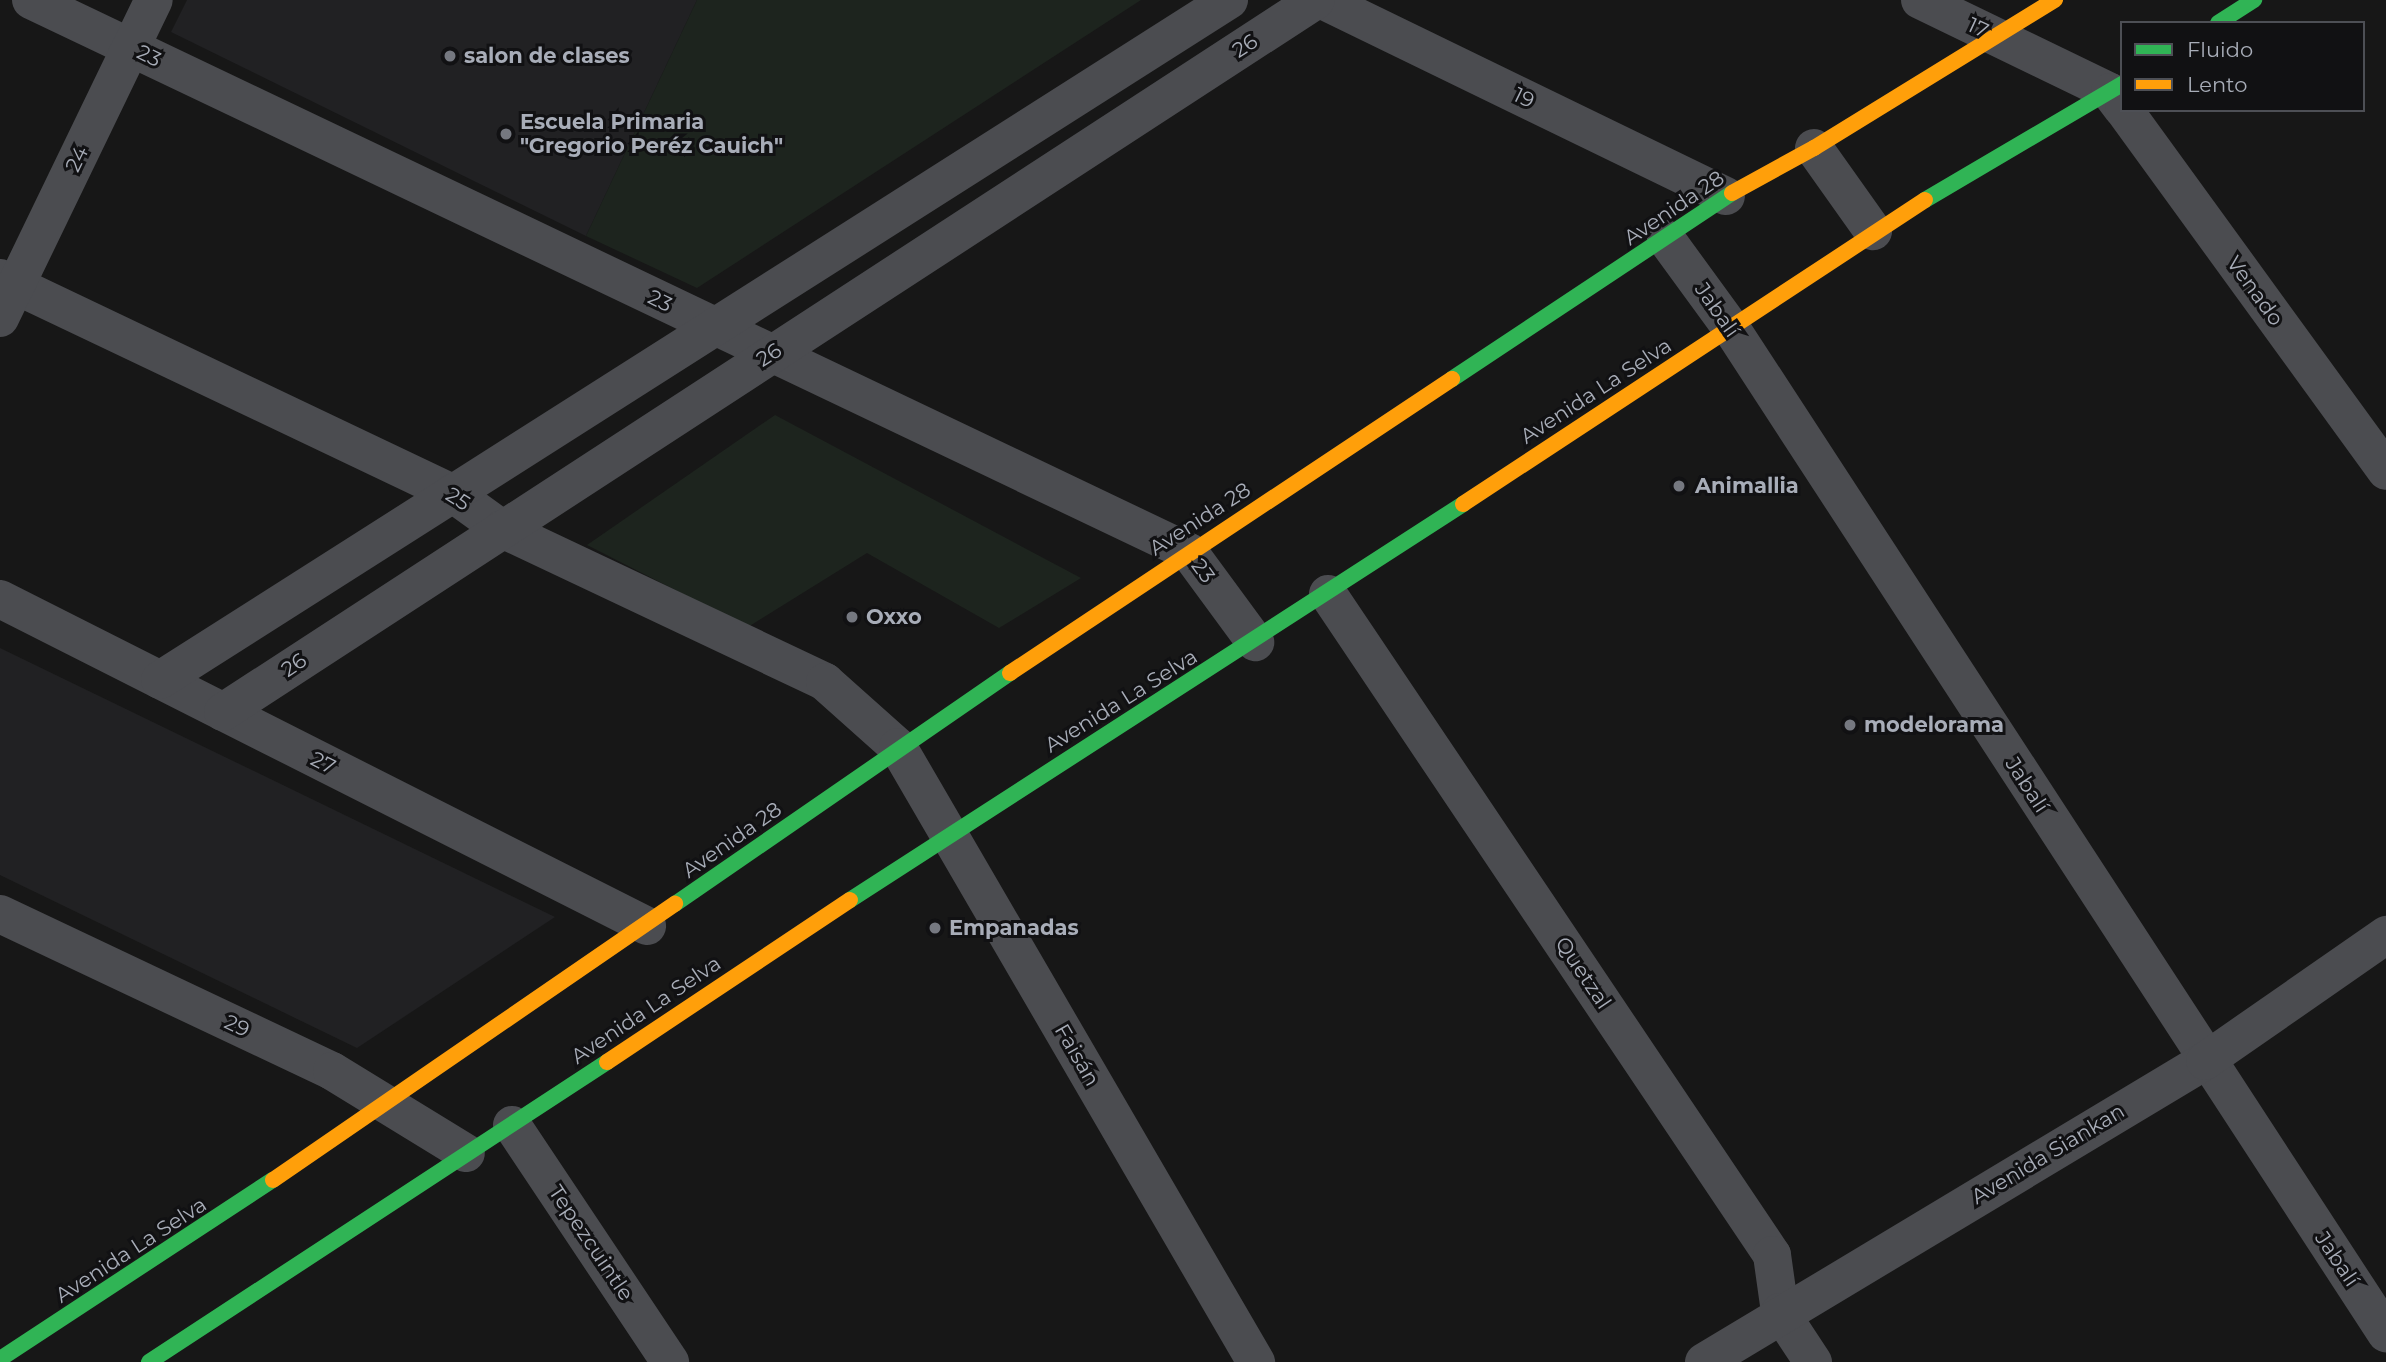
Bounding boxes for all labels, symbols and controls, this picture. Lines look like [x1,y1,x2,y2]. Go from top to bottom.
street label: 17 [1964,12,1992,44]
legend [2120,21,2365,112]
street label: 26 [1228,29,1262,63]
text: Fluido [2187,37,2253,62]
street label: 23 [133,39,165,73]
place label: salon de clases [464,43,630,69]
marker: salon de clases [442,48,458,64]
text: Lento [2187,72,2247,97]
street label: 19 [1509,82,1539,114]
place label: Escuela Primaria "Gregorio Peréz Cauich" [520,109,783,159]
marker: Escuela Primaria "Gregorio Peréz Cauich" [498,126,514,142]
street label: 24 [60,142,94,176]
street label: Avenida 28 [1619,165,1729,251]
street label: Venado [2221,251,2289,331]
street label: Jabalí [1689,278,1745,342]
street label: 23 [644,284,676,318]
street label: Avenida La Selva [1516,333,1676,449]
street label: 26 [752,338,786,372]
place label: Animallia [1695,473,1799,499]
marker: Animallia [1669,476,1689,496]
street label: Avenida 28 [1145,477,1255,561]
street label: 25 [441,482,475,516]
street label: 23 [1186,554,1220,588]
place label: Oxxo [866,604,922,630]
marker: Oxxo [844,609,860,625]
street label: Avenida La Selva [1040,644,1202,758]
street label: 26 [277,648,311,682]
place label: modelorama [1864,712,2004,738]
marker: modelorama [1842,717,1858,733]
street label: 27 [306,746,340,780]
street label: Jabalí [2000,753,2054,817]
street label: Avenida 28 [677,797,787,883]
place label: Empanadas [949,915,1079,941]
marker: Empanadas [927,920,943,936]
street label: Quetzal [1550,932,1616,1014]
street label: Avenida La Selva [566,951,726,1069]
street label: 29 [220,1009,254,1043]
street label: Faisán [1049,1019,1105,1091]
street label: Avenida Siankan [1967,1098,2129,1210]
street label: Tepezcuintle [543,1181,639,1305]
street label: Avenida La Selva [51,1192,211,1308]
street label: Jabalí [2310,1227,2364,1291]

